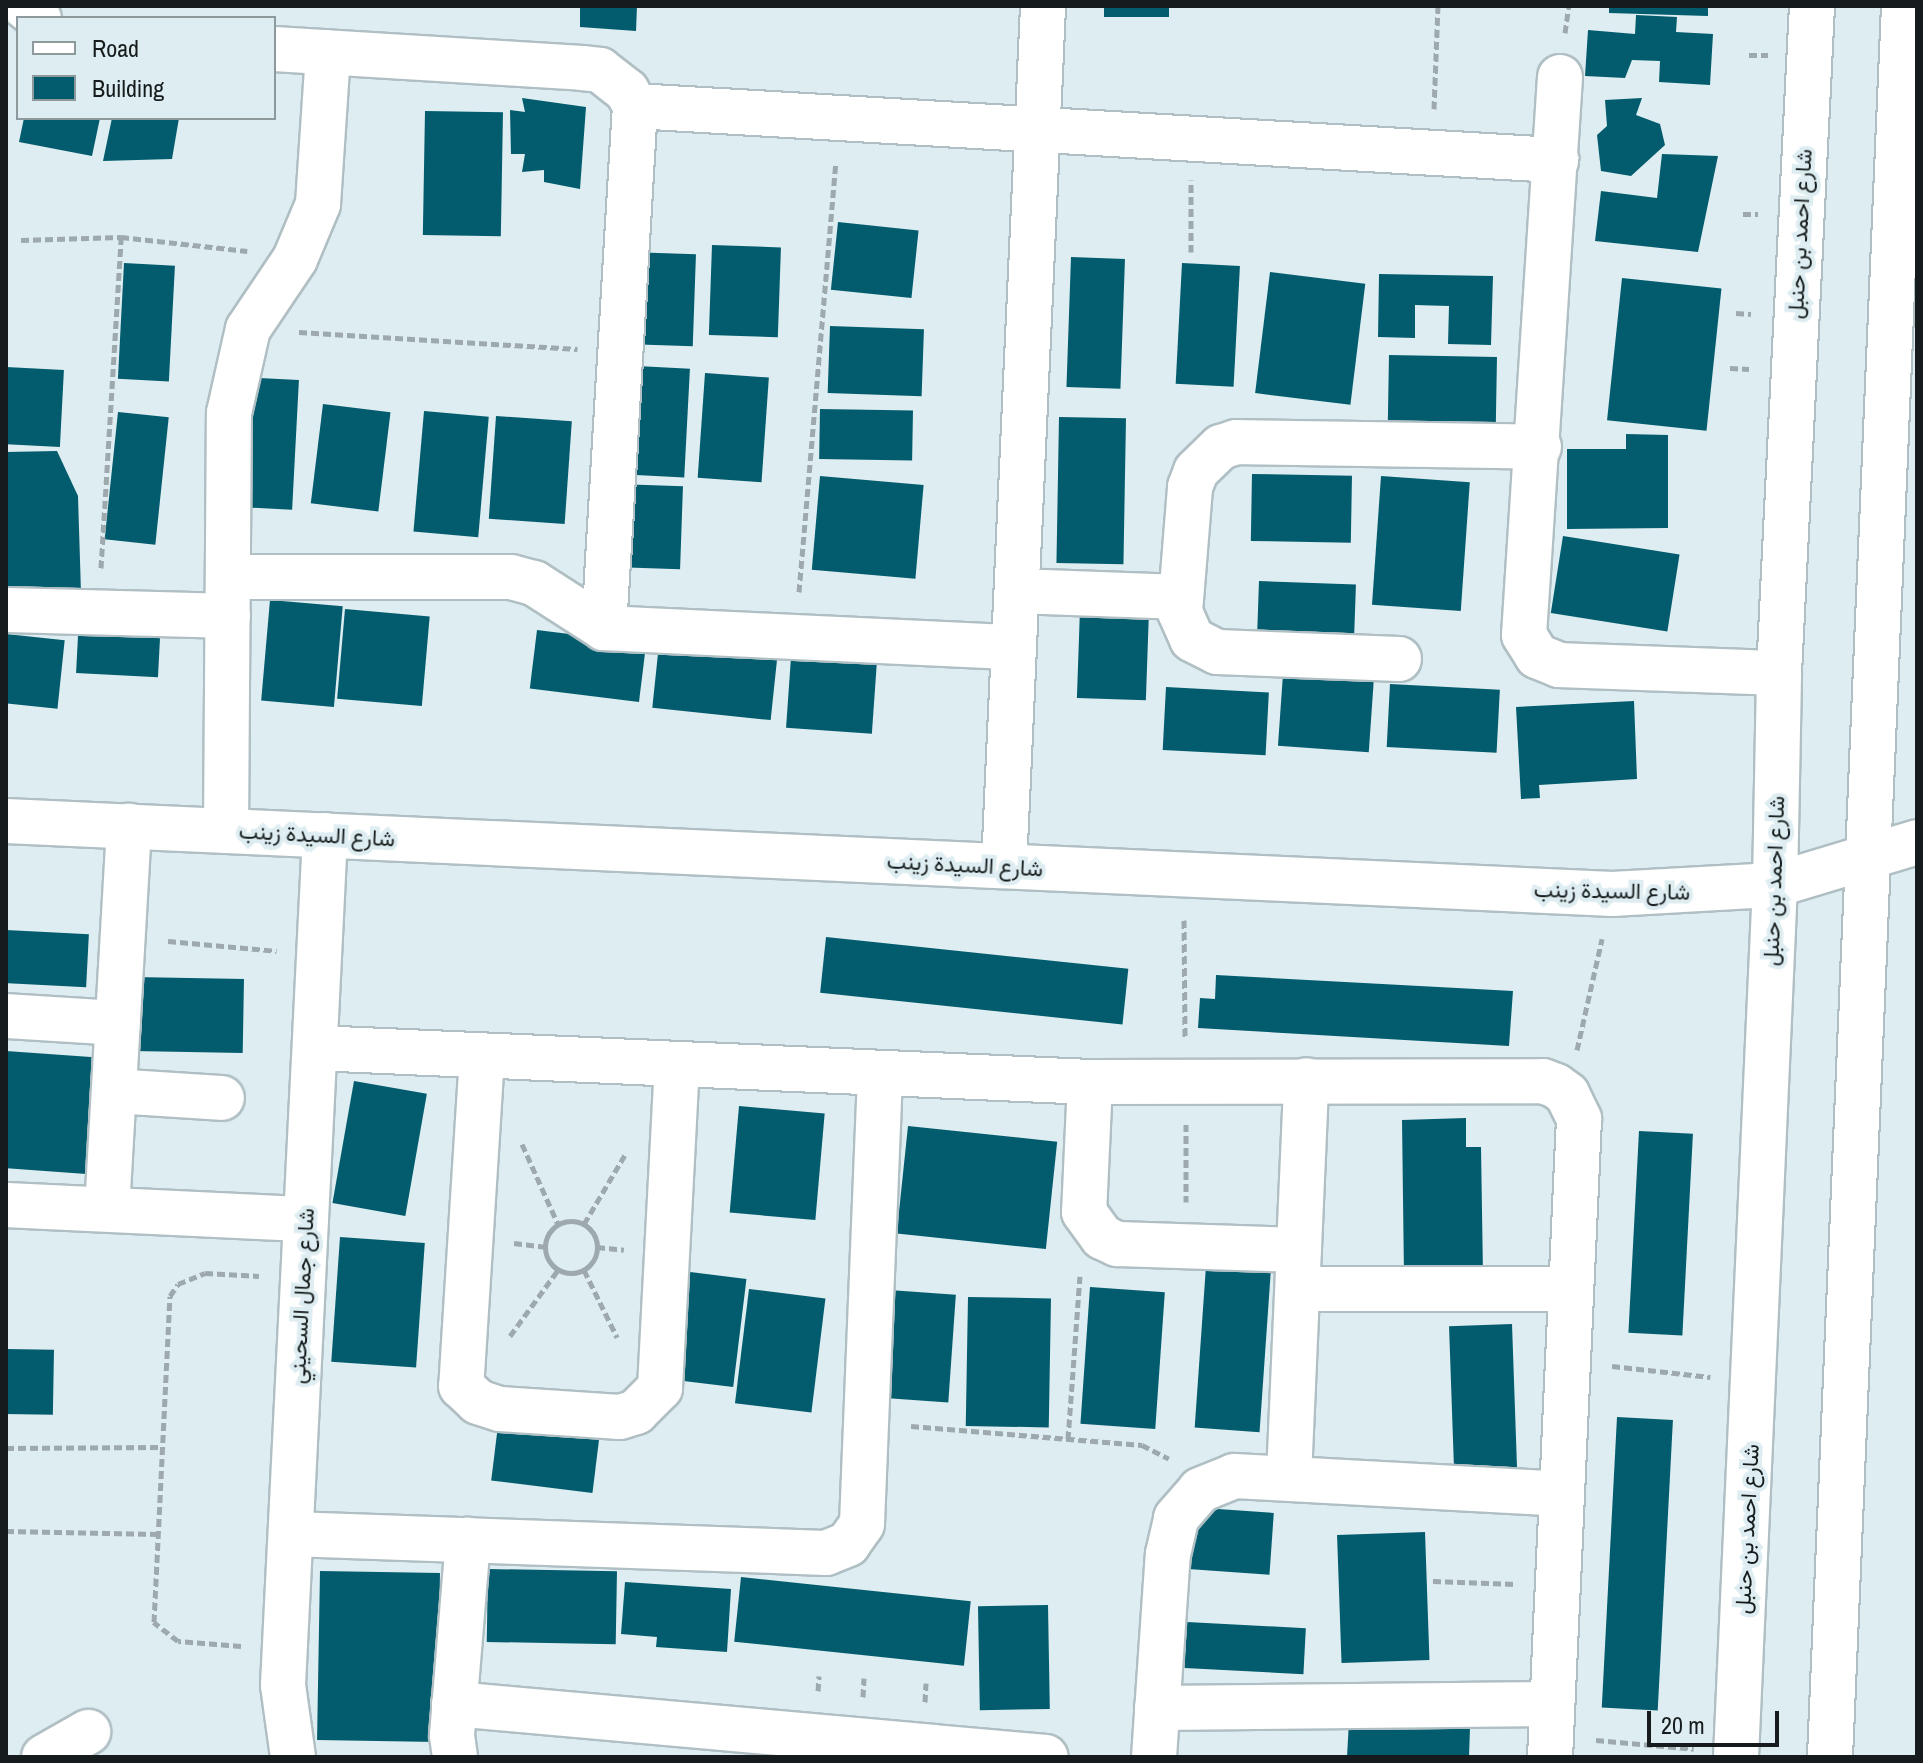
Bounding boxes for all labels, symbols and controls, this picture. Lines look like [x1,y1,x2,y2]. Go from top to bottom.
legend [16,16,276,120]
text: Road [92,32,139,64]
text: Building [92,72,164,104]
street label: شارع احمد بن حنبل [1782,148,1818,320]
street label: شارع احمد بن حنبل [1758,795,1790,967]
street label: شارع السيدة زينب [238,818,396,852]
street label: شارع السيدة زينب [886,848,1044,882]
street label: شارع السيدة زينب [1534,876,1690,906]
street label: شارع جمال السحيني [284,1207,320,1385]
street label: شارع احمد بن حنبل [1729,1443,1765,1615]
scale bar [1651,1695,1783,1745]
text: 20 m [1661,1709,1705,1741]

